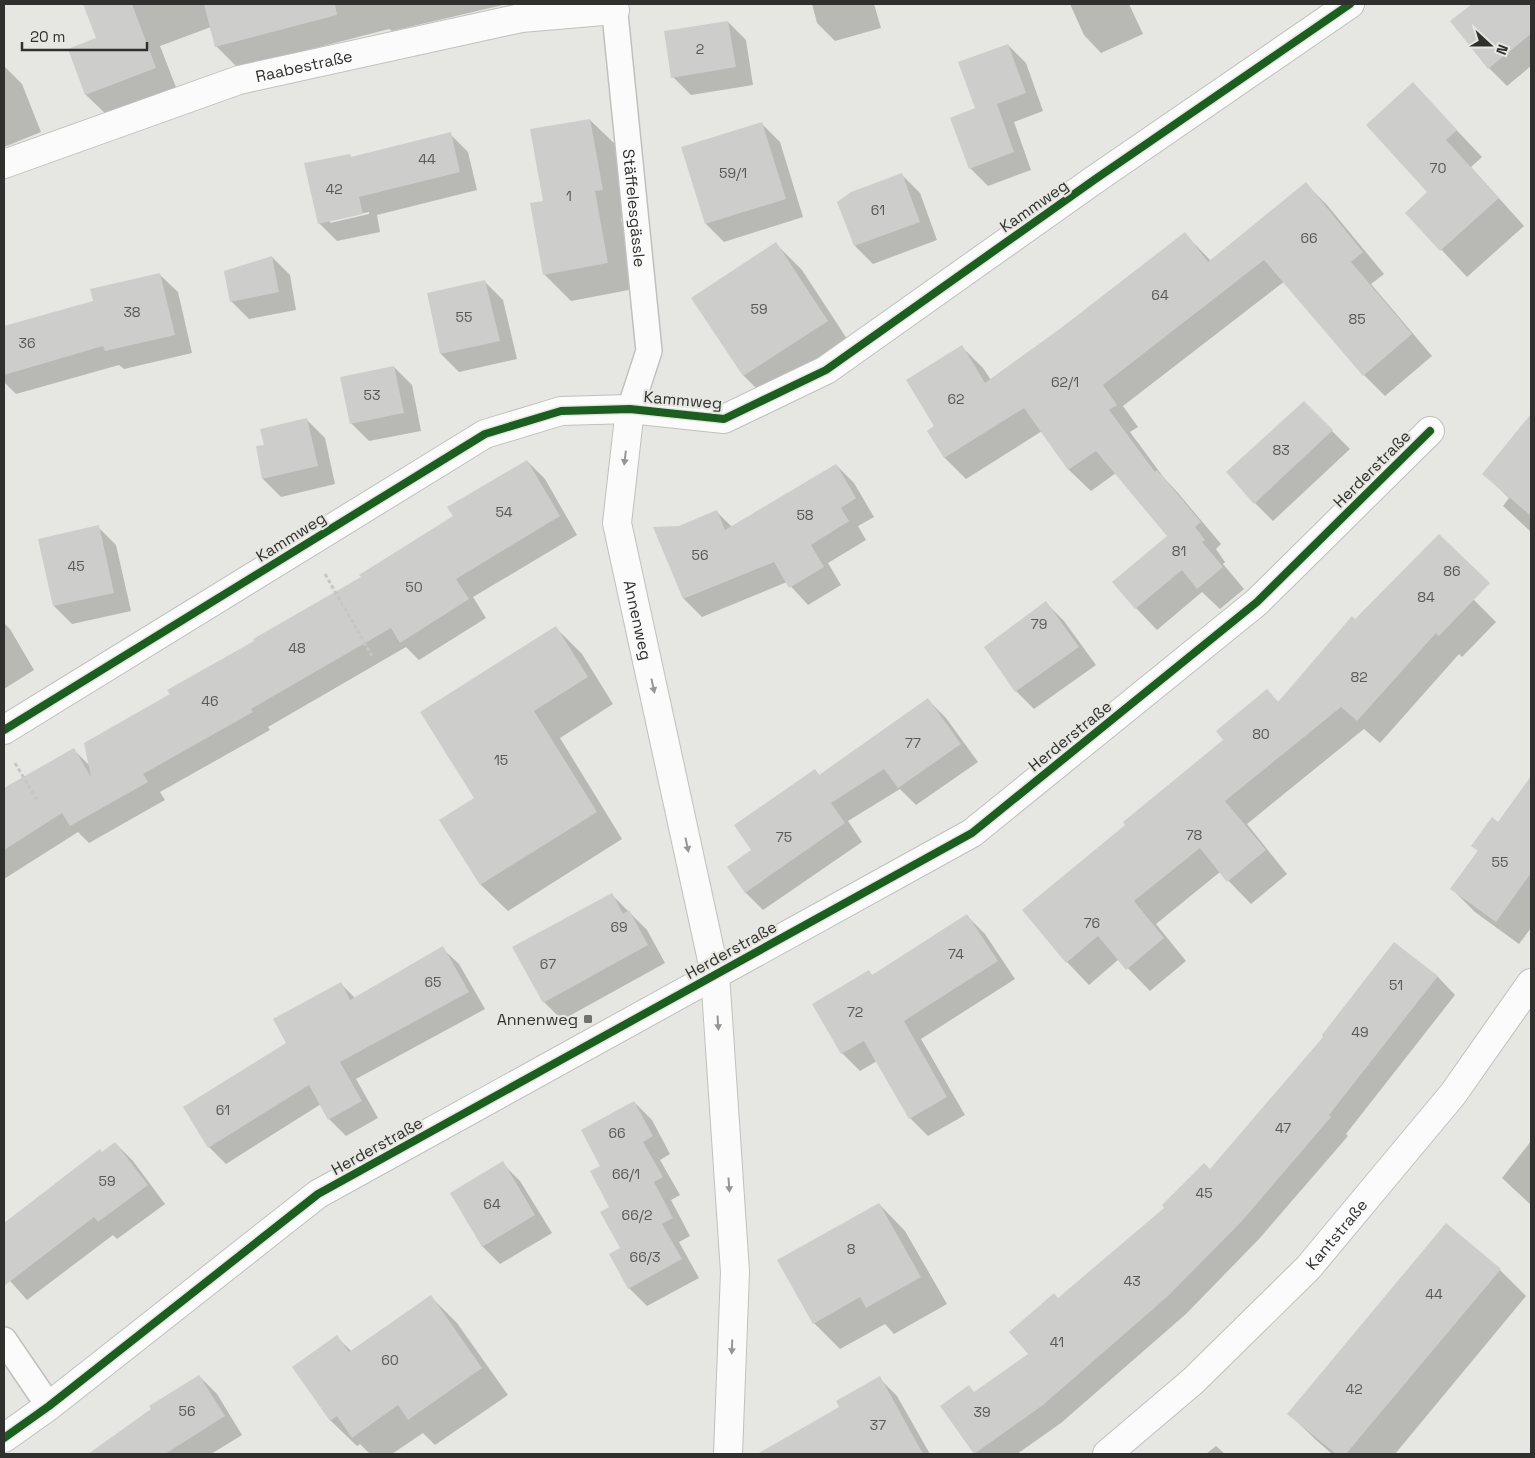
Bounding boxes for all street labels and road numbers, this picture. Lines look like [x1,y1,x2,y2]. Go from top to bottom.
street label: Raabestraße [254,45,354,87]
street label: Stäffelesgässle [618,148,651,268]
street label: Kammweg [996,175,1072,237]
street label: Kammweg [643,386,723,414]
street label: Herderstraße [1329,426,1415,512]
street label: Kammweg [252,507,330,567]
street label: Annenweg [619,578,657,662]
street label: Herderstraße [1024,696,1116,776]
street label: Herderstraße [682,916,780,984]
street label: Herderstraße [328,1112,426,1180]
street label: Kantstraße [1301,1194,1372,1274]

